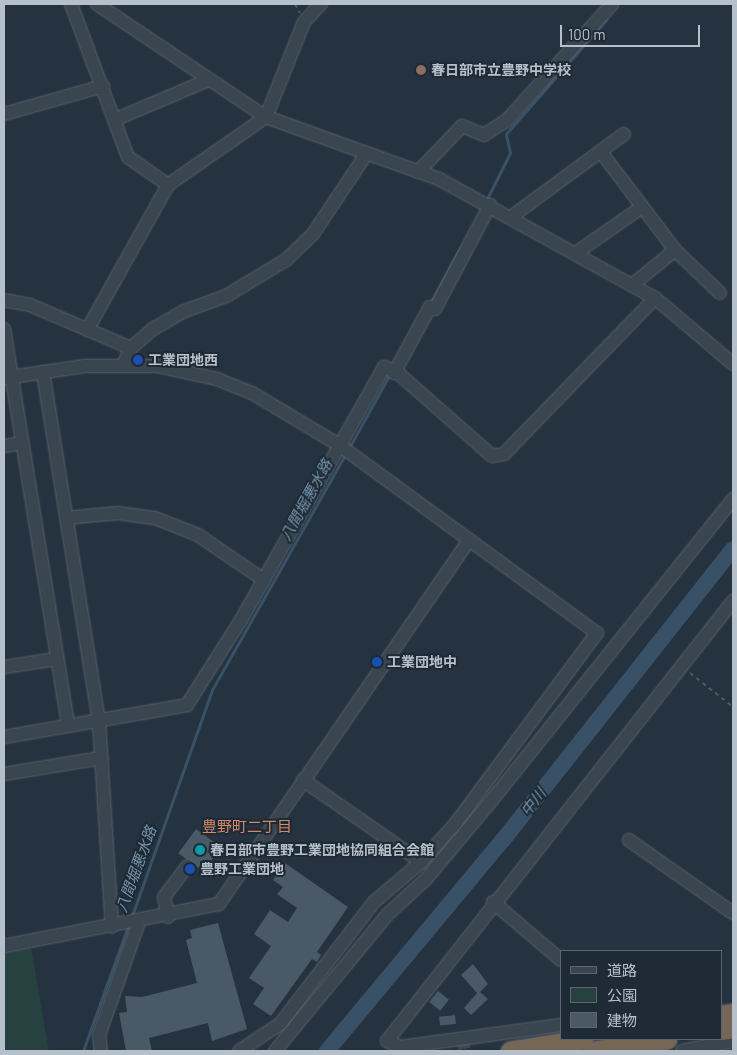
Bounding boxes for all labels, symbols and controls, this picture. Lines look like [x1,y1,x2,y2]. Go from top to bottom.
scale bar [562,15,702,47]
text: 100 m [568,25,606,43]
place label: 春日部市立豊野中学校 [431,62,571,78]
marker: 春日部市立豊野中学校 [415,64,427,76]
place label: 工業団地西 [148,352,218,368]
marker: 工業団地西 [132,354,144,366]
water label: 八間堀悪水路 [276,456,336,544]
place label: 工業団地中 [387,654,457,670]
marker: 工業団地中 [371,656,383,668]
water label: 中川 [517,785,549,819]
district label: 豊野町二丁目 [202,818,292,836]
water label: 八間堀悪水路 [112,824,160,914]
place label: 春日部市豊野工業団地協同組合会館 [210,842,434,858]
marker: 春日部市豊野工業団地協同組合会館 [194,844,206,856]
place label: 豊野工業団地 [200,861,284,877]
marker: 豊野工業団地 [184,863,196,875]
legend [560,950,722,1040]
text: 道路 [607,961,637,979]
text: 公園 [607,986,637,1004]
text: 建物 [607,1011,637,1029]

